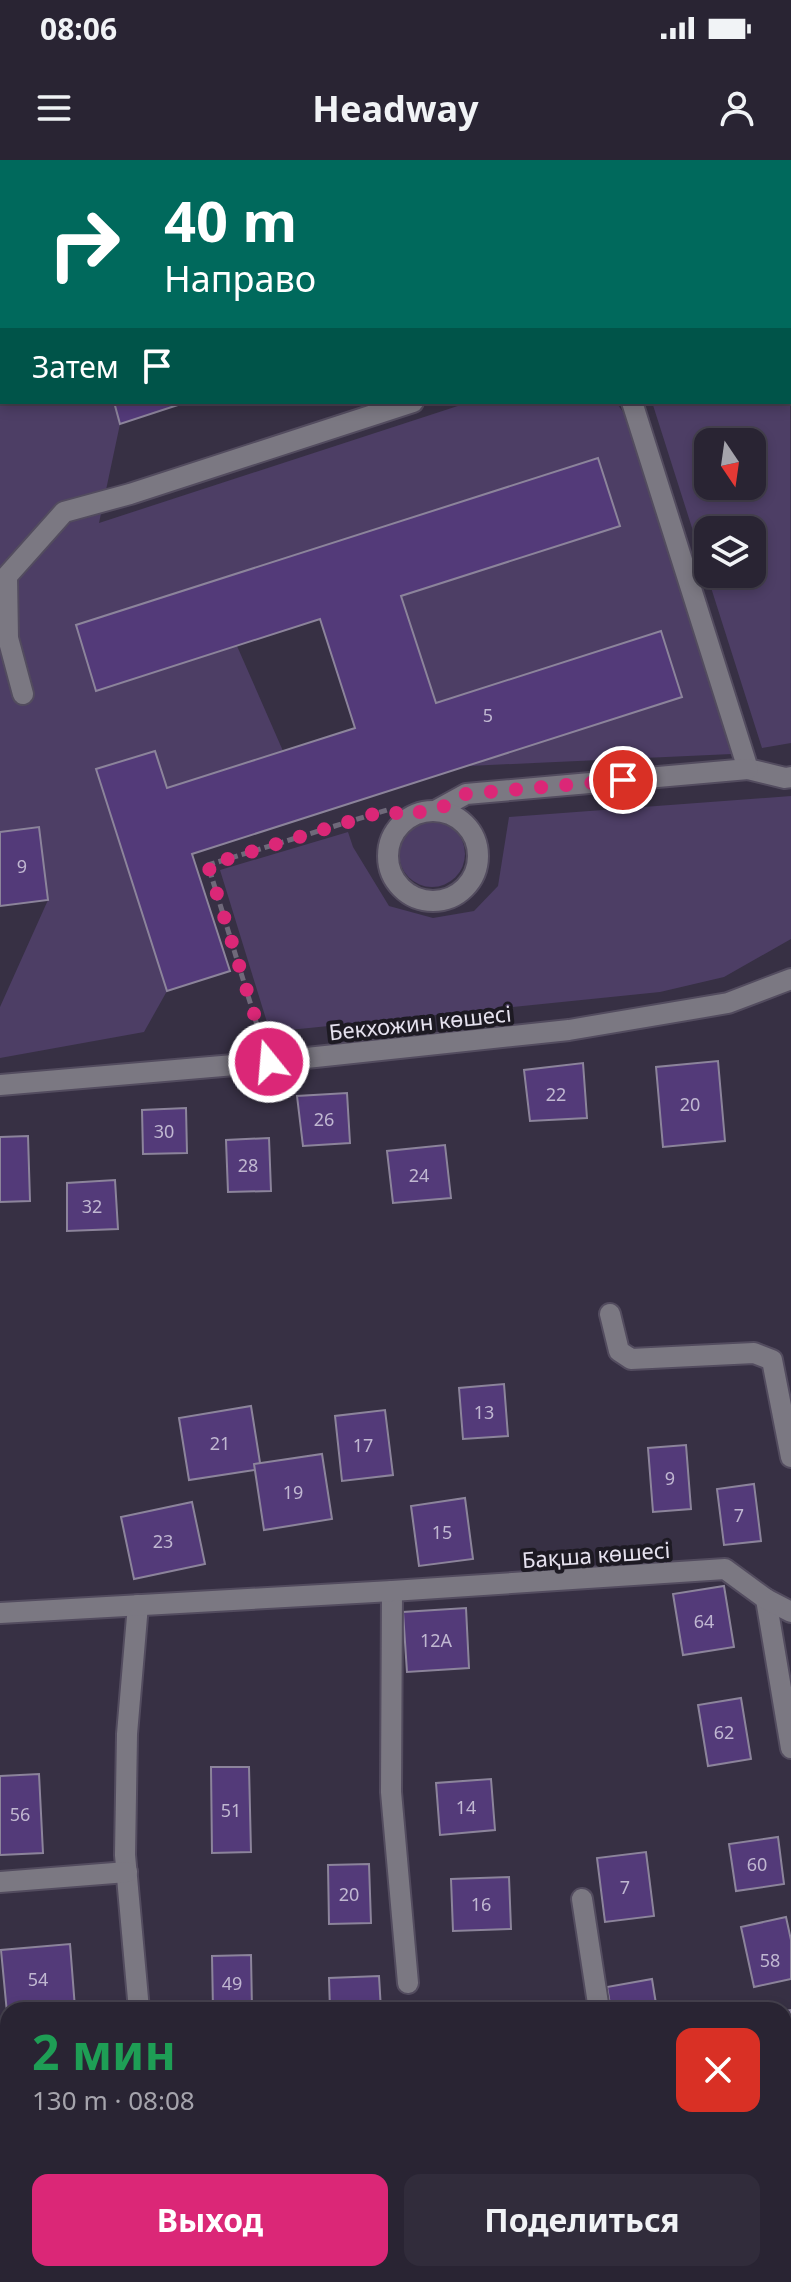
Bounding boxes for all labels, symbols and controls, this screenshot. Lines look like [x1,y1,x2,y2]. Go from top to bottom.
text: 08:06 [40,8,117,49]
text: Headway [312,84,479,133]
icon: menu [32,86,76,130]
icon: person [715,86,759,130]
text: 40 m [164,182,297,258]
icon: right [32,192,136,296]
text: Направо [164,254,316,303]
icon: arrive [135,344,179,388]
text: Затем [32,346,119,387]
north arrow [694,428,766,500]
map controls [694,428,766,588]
button: layers [694,516,766,588]
house number: 5 [483,703,493,727]
pin [589,746,657,814]
icon: arrive [601,758,645,802]
house number: 9 [17,854,27,878]
street label: Бекхожин көшесі [327,998,513,1046]
position arrow [227,1020,311,1104]
house number: 22 [546,1082,566,1106]
house number: 20 [680,1092,700,1116]
house number: 26 [314,1107,334,1131]
house number: 30 [154,1119,174,1143]
house number: 28 [238,1153,258,1177]
house number: 24 [409,1163,429,1187]
house number: 32 [82,1194,102,1218]
house number: 13 [474,1400,494,1424]
house number: 21 [210,1431,230,1455]
house number: 17 [353,1433,373,1457]
house number: 9 [665,1466,675,1490]
house number: 19 [283,1480,303,1504]
house number: 7 [734,1503,744,1527]
house number: 15 [432,1520,452,1544]
house number: 23 [153,1529,173,1553]
street label: Бақша көшесі [521,1534,671,1574]
house number: 64 [694,1609,714,1633]
house number: 12А [420,1628,453,1652]
house number: 62 [714,1720,734,1744]
house number: 14 [456,1795,476,1819]
house number: 51 [221,1798,241,1822]
house number: 56 [10,1802,30,1826]
house number: 60 [747,1852,767,1876]
house number: 7 [620,1875,630,1899]
house number: 20 [339,1882,359,1906]
house number: 16 [471,1892,491,1916]
house number: 58 [760,1948,780,1972]
house number: 54 [28,1967,48,1991]
house number: 49 [222,1971,242,1995]
text: 2 мин [32,2019,176,2084]
button: close [676,2028,760,2112]
text: 130 m · 08:08 [32,2082,195,2118]
button: Выход [32,2174,388,2266]
button: Поделиться [404,2174,760,2266]

